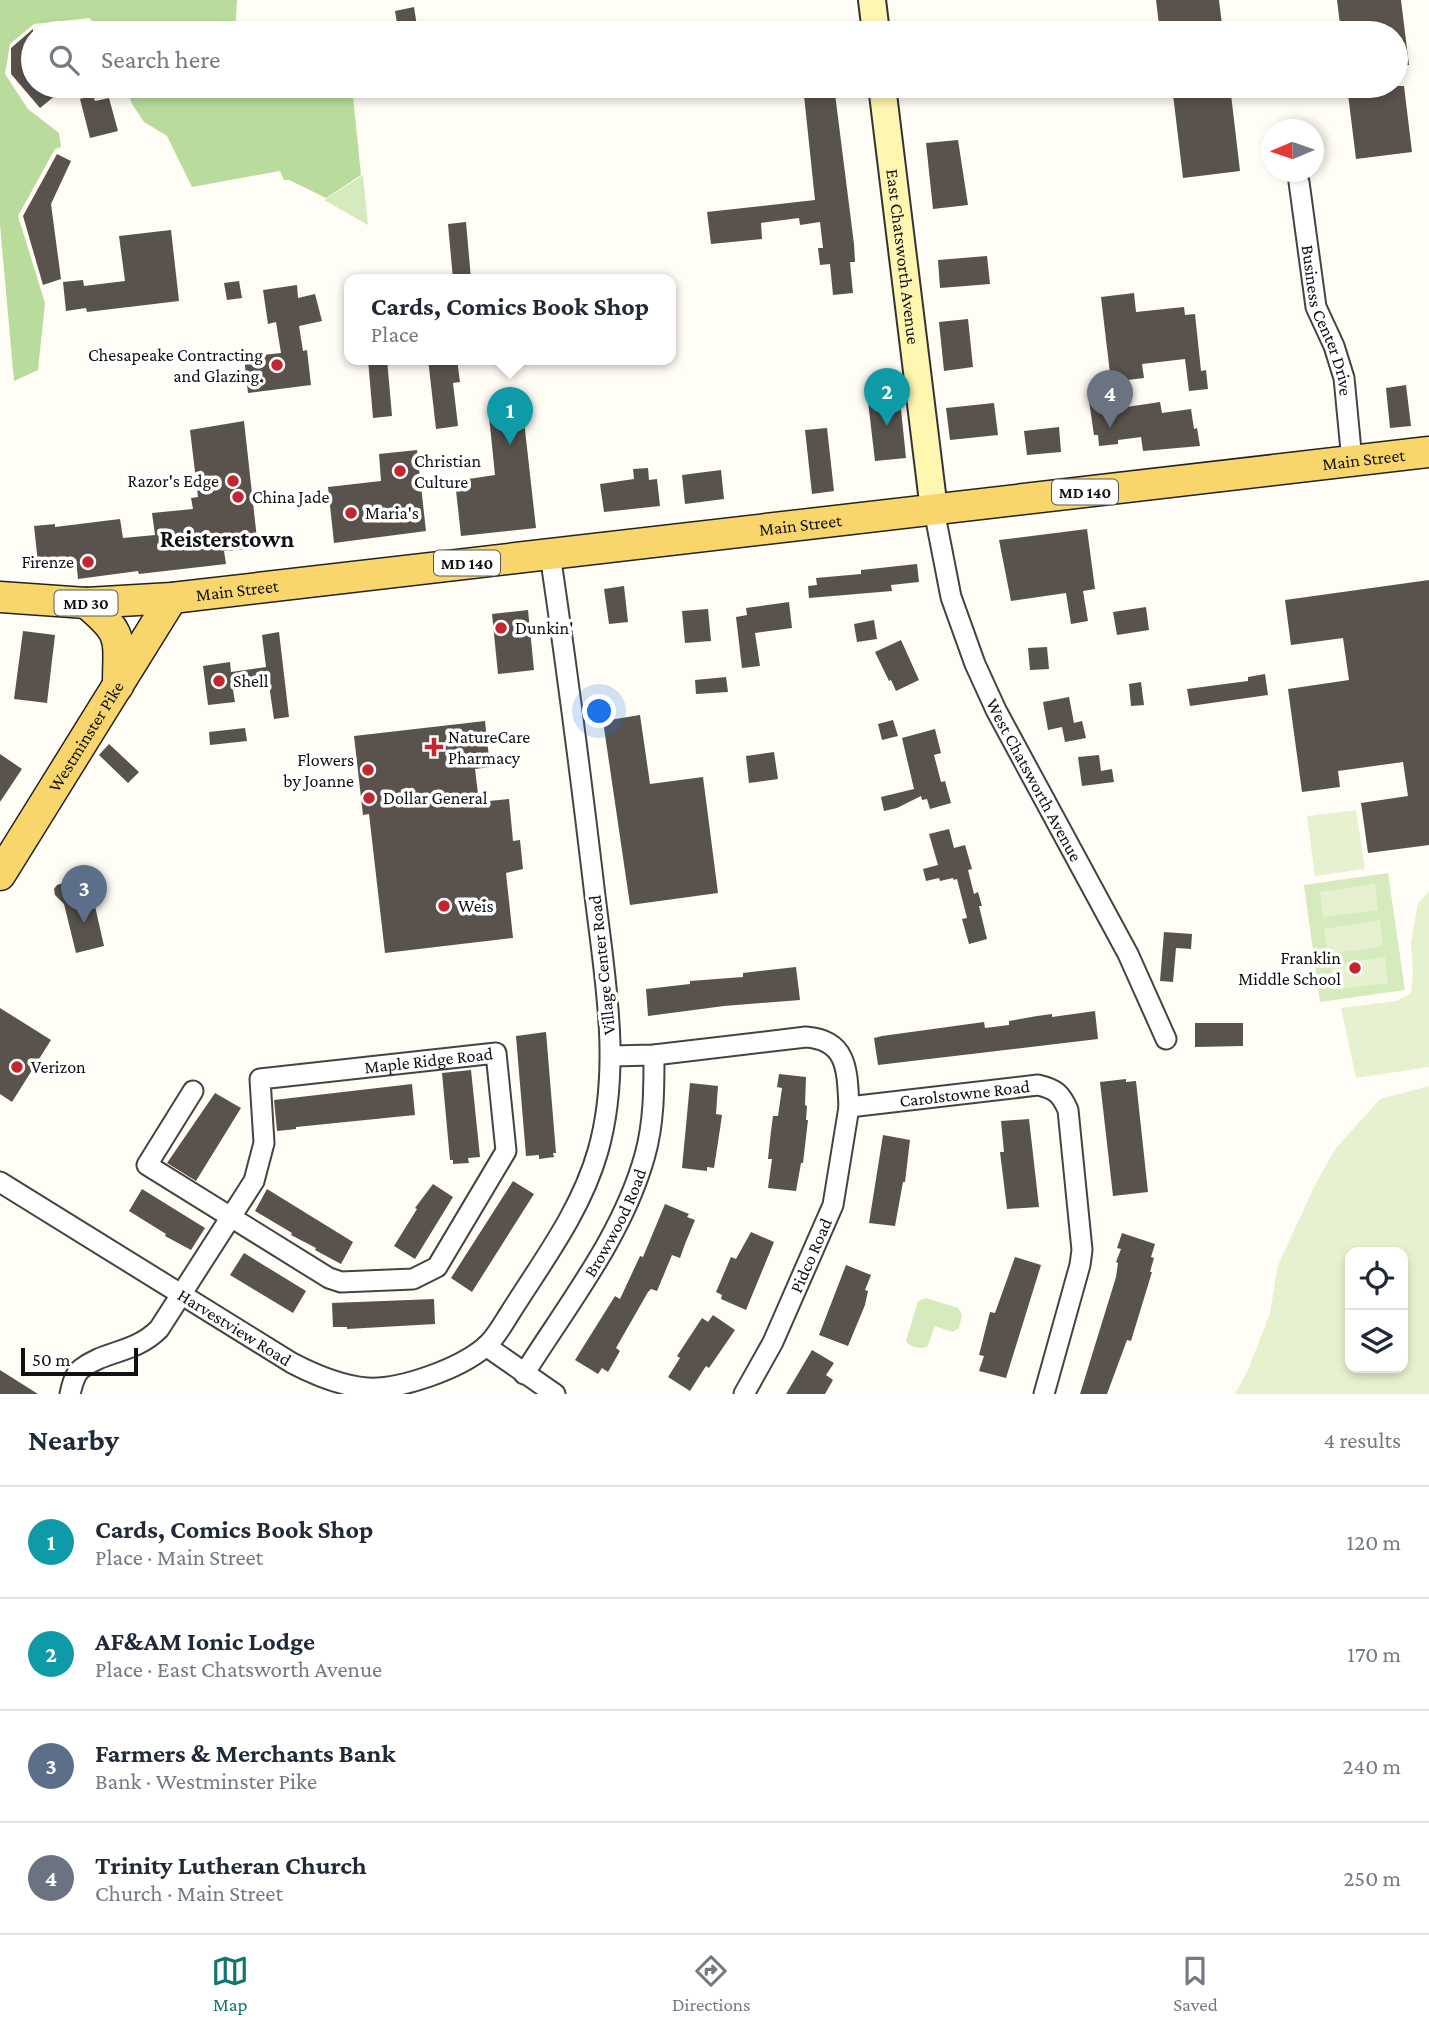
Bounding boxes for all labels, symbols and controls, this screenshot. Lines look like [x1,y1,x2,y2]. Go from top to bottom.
search box [21,21,1408,98]
icon: search [45,41,83,79]
text: Search here [101,45,220,74]
north arrow [1261,119,1324,182]
street label: East Chatsworth Avenue [882,168,924,346]
street label: Business Center Drive [1298,243,1356,397]
popup [344,274,676,365]
text: Cards, Comics Book Shop [371,292,649,321]
text: Place [371,321,419,347]
place label: Chesapeake Contracting and Glazing. [88,345,263,386]
marker: Chesapeake Contracting and Glazing. [269,357,285,373]
pin: 2 [864,368,910,426]
pin: 4 [1087,370,1133,428]
pin: 1 [487,387,533,445]
street label: Main Street [1321,445,1407,474]
place label: Christian Culture [414,451,481,492]
marker: Christian Culture [392,463,408,479]
place label: Razor's Edge [128,471,219,491]
marker: Razor's Edge [225,473,241,489]
road number: MD 140 [1052,480,1118,505]
place label: China Jade [252,487,330,507]
marker: China Jade [230,489,246,505]
place label: Maria's [365,503,419,523]
marker: Maria's [343,505,359,521]
street label: Main Street [758,510,844,540]
district label: Reisterstown [160,525,294,552]
road number: MD 140 [434,550,500,576]
place label: Firenze [21,552,74,572]
marker: Firenze [80,554,96,570]
street label: Main Street [195,576,281,605]
road number: MD 30 [55,590,118,616]
place label: Dunkin' [515,618,573,638]
marker: Dunkin' [493,620,509,636]
place label: Shell [233,671,269,691]
marker: Shell [211,673,227,689]
street label: Westminster Pike [44,677,128,795]
your location [582,694,616,728]
street label: West Chatsworth Avenue [982,695,1086,865]
place label: NatureCare Pharmacy [448,727,530,768]
marker: NatureCare Pharmacy [426,739,442,755]
place label: Flowers by Joanne [283,750,354,791]
marker: Flowers by Joanne [360,762,376,778]
place label: Dollar General [383,788,488,808]
marker: Dollar General [361,790,377,806]
pin: 3 [61,865,107,923]
street label: Village Center Road [585,894,619,1036]
place label: Weis [458,896,493,916]
marker: Weis [436,898,452,914]
place label: Franklin Middle School [1238,948,1341,989]
marker: Franklin Middle School [1347,960,1363,976]
street label: Maple Ridge Road [363,1043,495,1077]
place label: Verizon [31,1057,86,1077]
marker: Verizon [9,1059,25,1075]
street label: Carolstowne Road [898,1076,1031,1111]
street label: Browwood Road [580,1166,650,1281]
street label: Pidco Road [786,1215,836,1296]
map controls [1345,1247,1408,1373]
button: locate [1345,1247,1408,1310]
street label: Harvestview Road [174,1285,295,1370]
button: layers [1345,1310,1408,1373]
scale bar [21,1345,138,1377]
text: 50 m [32,1349,71,1370]
text: Nearby [28,1423,119,1456]
text: 4 results [1323,1427,1401,1453]
text: Cards, Comics Book Shop [95,1515,373,1544]
text: 1 [47,1529,55,1555]
text: 120 m [1347,1529,1401,1555]
text: Place · Main Street [95,1544,263,1570]
text: AF&AM Ionic Lodge [95,1627,315,1656]
text: 2 [45,1641,57,1667]
text: 170 m [1347,1641,1401,1667]
text: Place · East Chatsworth Avenue [95,1656,382,1682]
text: Farmers & Merchants Bank [95,1739,396,1768]
text: 3 [45,1753,57,1779]
text: 240 m [1342,1753,1401,1779]
text: Bank · Westminster Pike [95,1768,317,1794]
text: Trinity Lutheran Church [95,1851,367,1880]
text: 4 [45,1865,57,1891]
text: 250 m [1343,1865,1401,1891]
text: Church · Main Street [95,1880,283,1906]
tab: Map [211,1952,249,2015]
tab: Directions [672,1952,751,2015]
tab: Saved [1173,1952,1218,2015]

